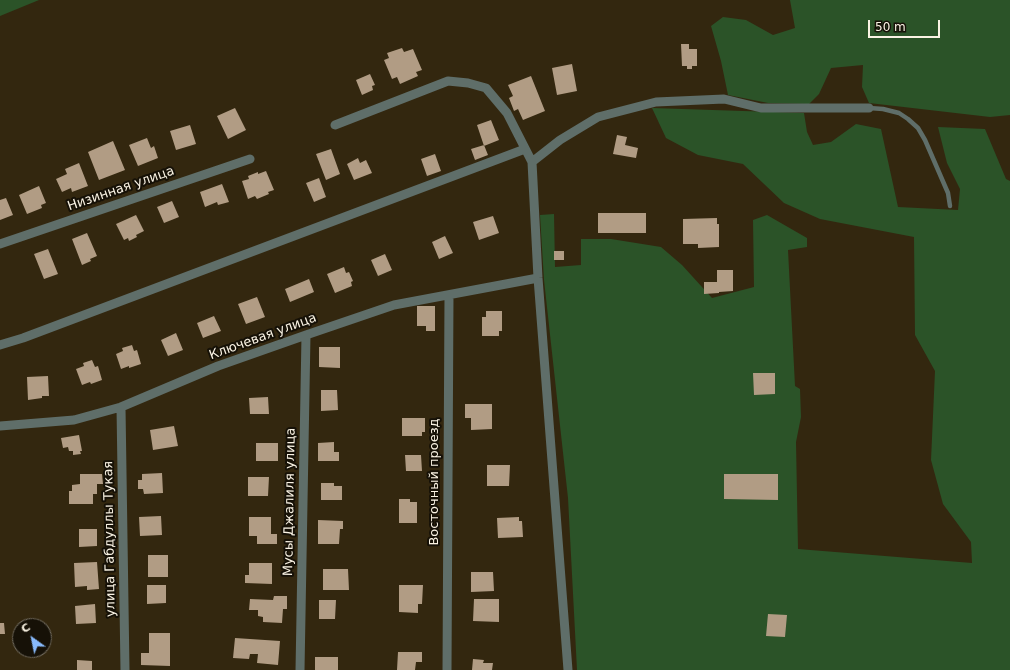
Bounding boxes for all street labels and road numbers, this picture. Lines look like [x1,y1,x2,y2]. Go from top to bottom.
street label: Низинная улица [66,163,176,215]
street label: Ключевая улица [207,310,319,364]
street label: Восточный проезд [427,418,443,546]
street label: Мусы Джалиля улица [281,428,299,576]
street label: улица Габдуллы Тукая [101,461,119,617]

